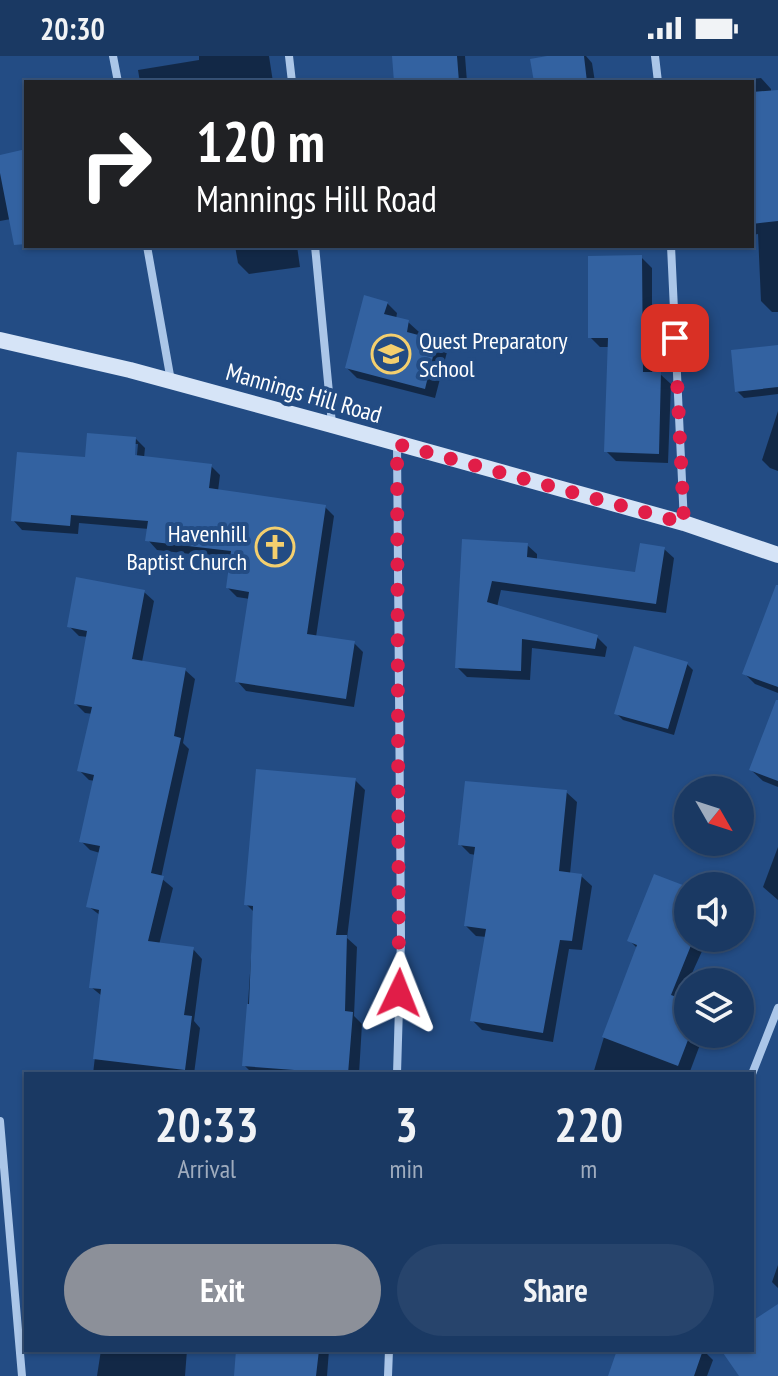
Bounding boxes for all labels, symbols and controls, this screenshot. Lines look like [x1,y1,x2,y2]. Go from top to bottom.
text: 20:30 [40,9,105,48]
text: 120 m [196,105,325,177]
icon: right [64,112,168,216]
text: Mannings Hill Road [196,175,437,222]
pin [641,304,709,372]
icon: arrive [653,316,697,360]
place label: Quest Preparatory School [419,325,568,384]
school or university icon: Quest Preparatory School [370,333,412,375]
street label: Mannings Hill Road [223,356,385,430]
place label: Havenhill Baptist Church [126,518,247,577]
church icon: Havenhill Baptist Church [254,526,296,568]
north arrow [674,776,754,856]
map controls [674,776,754,1048]
button: sound [674,872,754,952]
position arrow [357,951,441,1035]
button: layers [674,968,754,1048]
text: 20:33 [155,1093,259,1155]
text: 3 [395,1093,418,1155]
text: 220 [554,1093,623,1155]
text: Arrival [177,1152,236,1185]
text: min [389,1152,423,1185]
text: m [580,1152,597,1185]
button: Exit [64,1244,381,1336]
button: Share [397,1244,714,1336]

